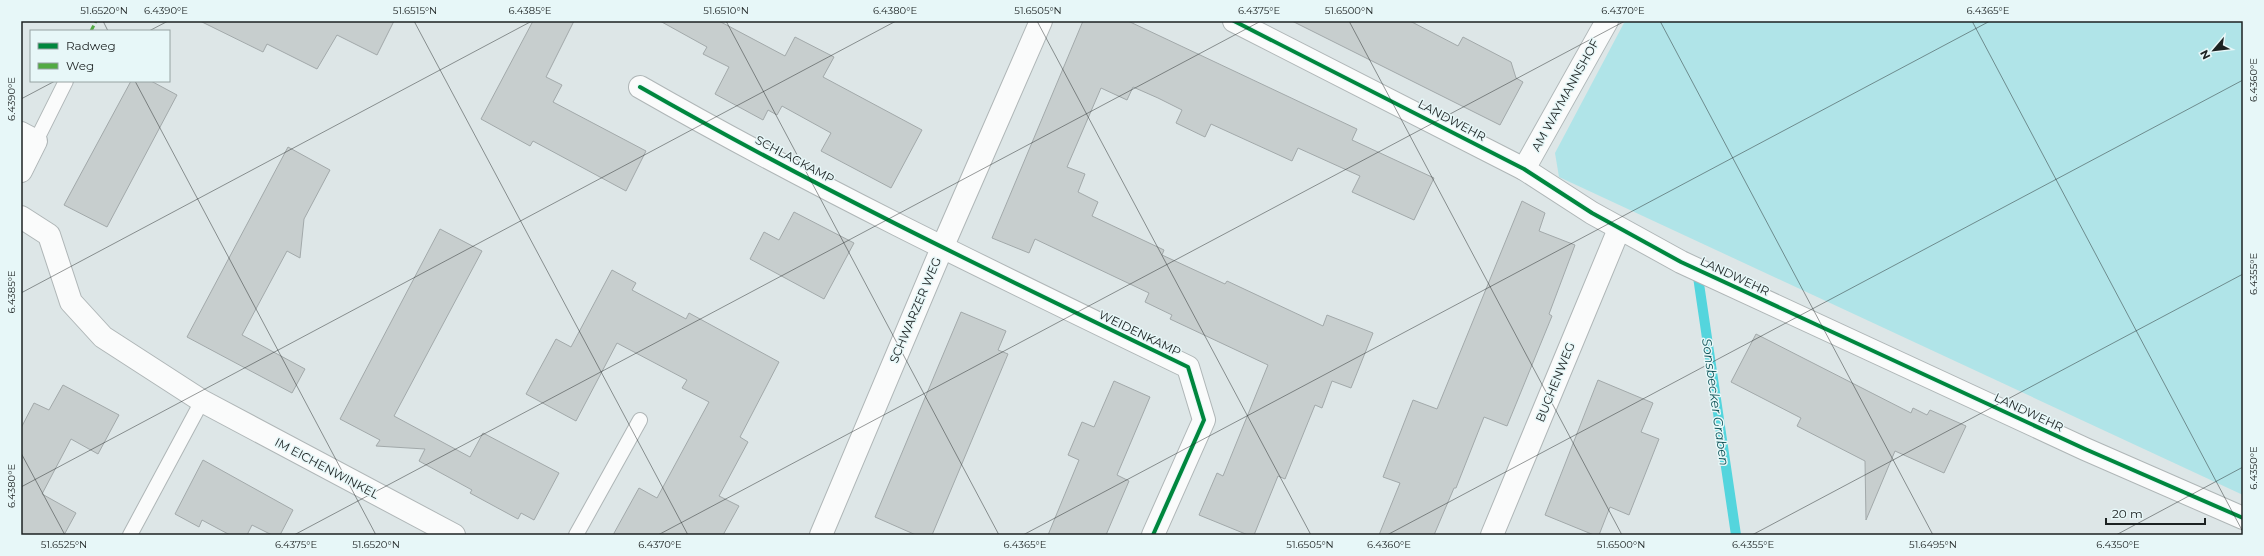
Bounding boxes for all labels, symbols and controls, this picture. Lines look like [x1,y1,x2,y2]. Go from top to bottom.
text: 51.6520°N [80,4,128,17]
text: 6.4390°E [144,4,188,17]
text: 51.6515°N [393,4,437,17]
text: 6.4385°E [508,4,552,17]
text: 51.6510°N [703,4,749,17]
text: 6.4380°E [873,4,917,17]
text: 51.6505°N [1014,4,1062,17]
text: 6.4375°E [1238,4,1280,17]
text: 51.6500°N [1325,4,1373,17]
text: 6.4370°E [1601,4,1645,17]
text: 6.4365°E [1967,4,2010,17]
legend [30,30,170,82]
north arrow [2194,30,2234,70]
street label: AM WAYMANNSHOF [1528,36,1602,154]
text: Radweg [66,38,116,53]
text: N [2197,47,2213,62]
text: Weg [66,58,94,73]
text: 6.4360°E [2247,58,2260,102]
text: 6.4390°E [5,77,18,121]
street label: LANDWEHR [1415,96,1489,144]
street label: SCHLAGKAMP [753,132,837,186]
street label: LANDWEHR [1698,253,1772,299]
text: 6.4355°E [2247,253,2260,295]
street label: SCHWARZER WEG [886,255,944,365]
text: 6.4385°E [5,270,18,314]
street label: WEIDENKAMP [1097,307,1183,359]
water label: Sonsbecker Graben [1699,337,1733,467]
street label: BUCHENWEG [1532,340,1578,424]
street label: LANDWEHR [1992,389,2066,435]
street label: IM EICHENWINKEL [272,434,382,502]
text: 6.4350°E [2247,446,2260,490]
text: 6.4380°E [5,464,18,508]
scale bar [2106,500,2205,526]
text: 20 m [2112,506,2143,521]
text: 51.6525°N [41,538,87,551]
text: 6.4375°E [275,538,317,551]
text: 51.6520°N [352,538,400,551]
text: 6.4370°E [638,538,682,551]
text: 6.4365°E [1004,538,1047,551]
text: 51.6505°N [1286,538,1334,551]
text: 6.4360°E [1367,538,1411,551]
text: 51.6500°N [1597,538,1645,551]
text: 6.4355°E [1732,538,1774,551]
text: 51.6495°N [1909,538,1957,551]
text: 6.4350°E [2096,538,2140,551]

